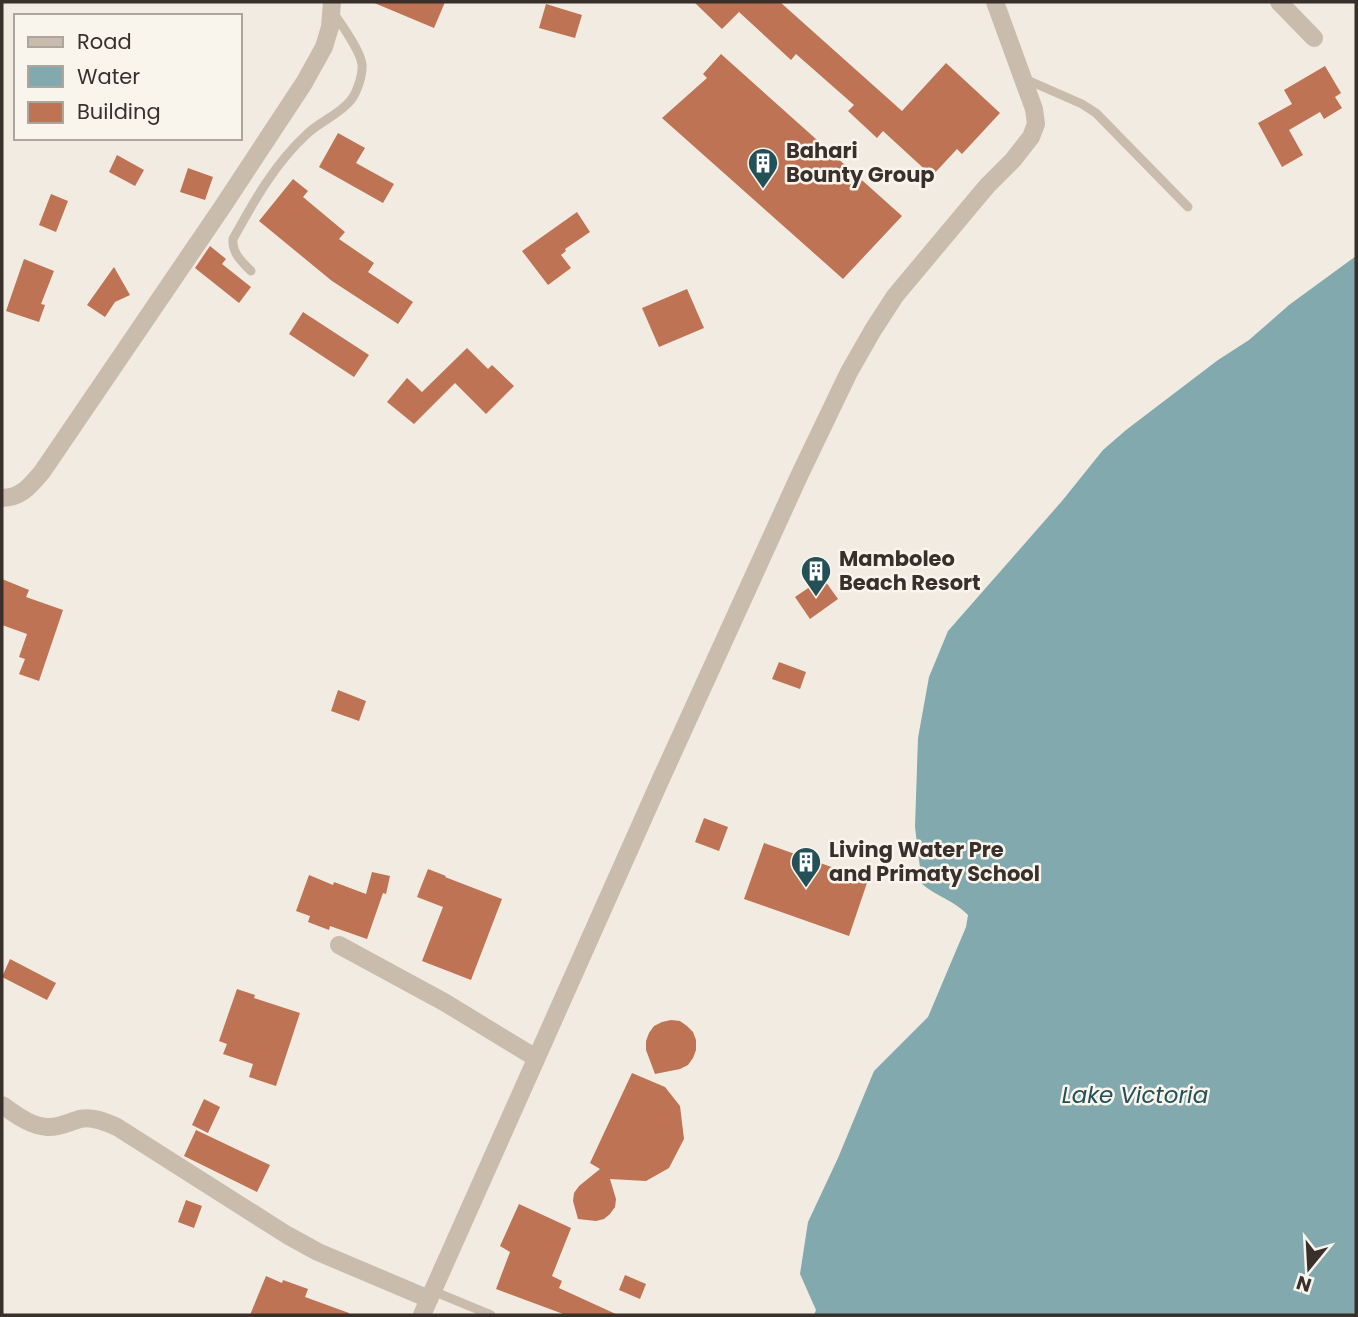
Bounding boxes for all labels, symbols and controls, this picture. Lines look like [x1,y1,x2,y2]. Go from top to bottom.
legend [14,14,242,140]
text: Road [77,27,132,56]
text: Water [77,62,140,91]
text: Building [77,97,161,126]
place label: Bahari Bounty Group [786,136,935,189]
building icon: Bahari Bounty Group [746,146,780,190]
place label: Mamboleo Beach Resort [839,544,981,597]
building icon: Mamboleo Beach Resort [799,554,833,598]
place label: Living Water Pre and Primaty School [829,835,1040,888]
building icon: Living Water Pre and Primaty School [789,845,823,889]
water label: Lake Victoria [1062,1079,1208,1111]
north arrow [1274,1233,1344,1303]
text: N [1293,1269,1315,1299]

